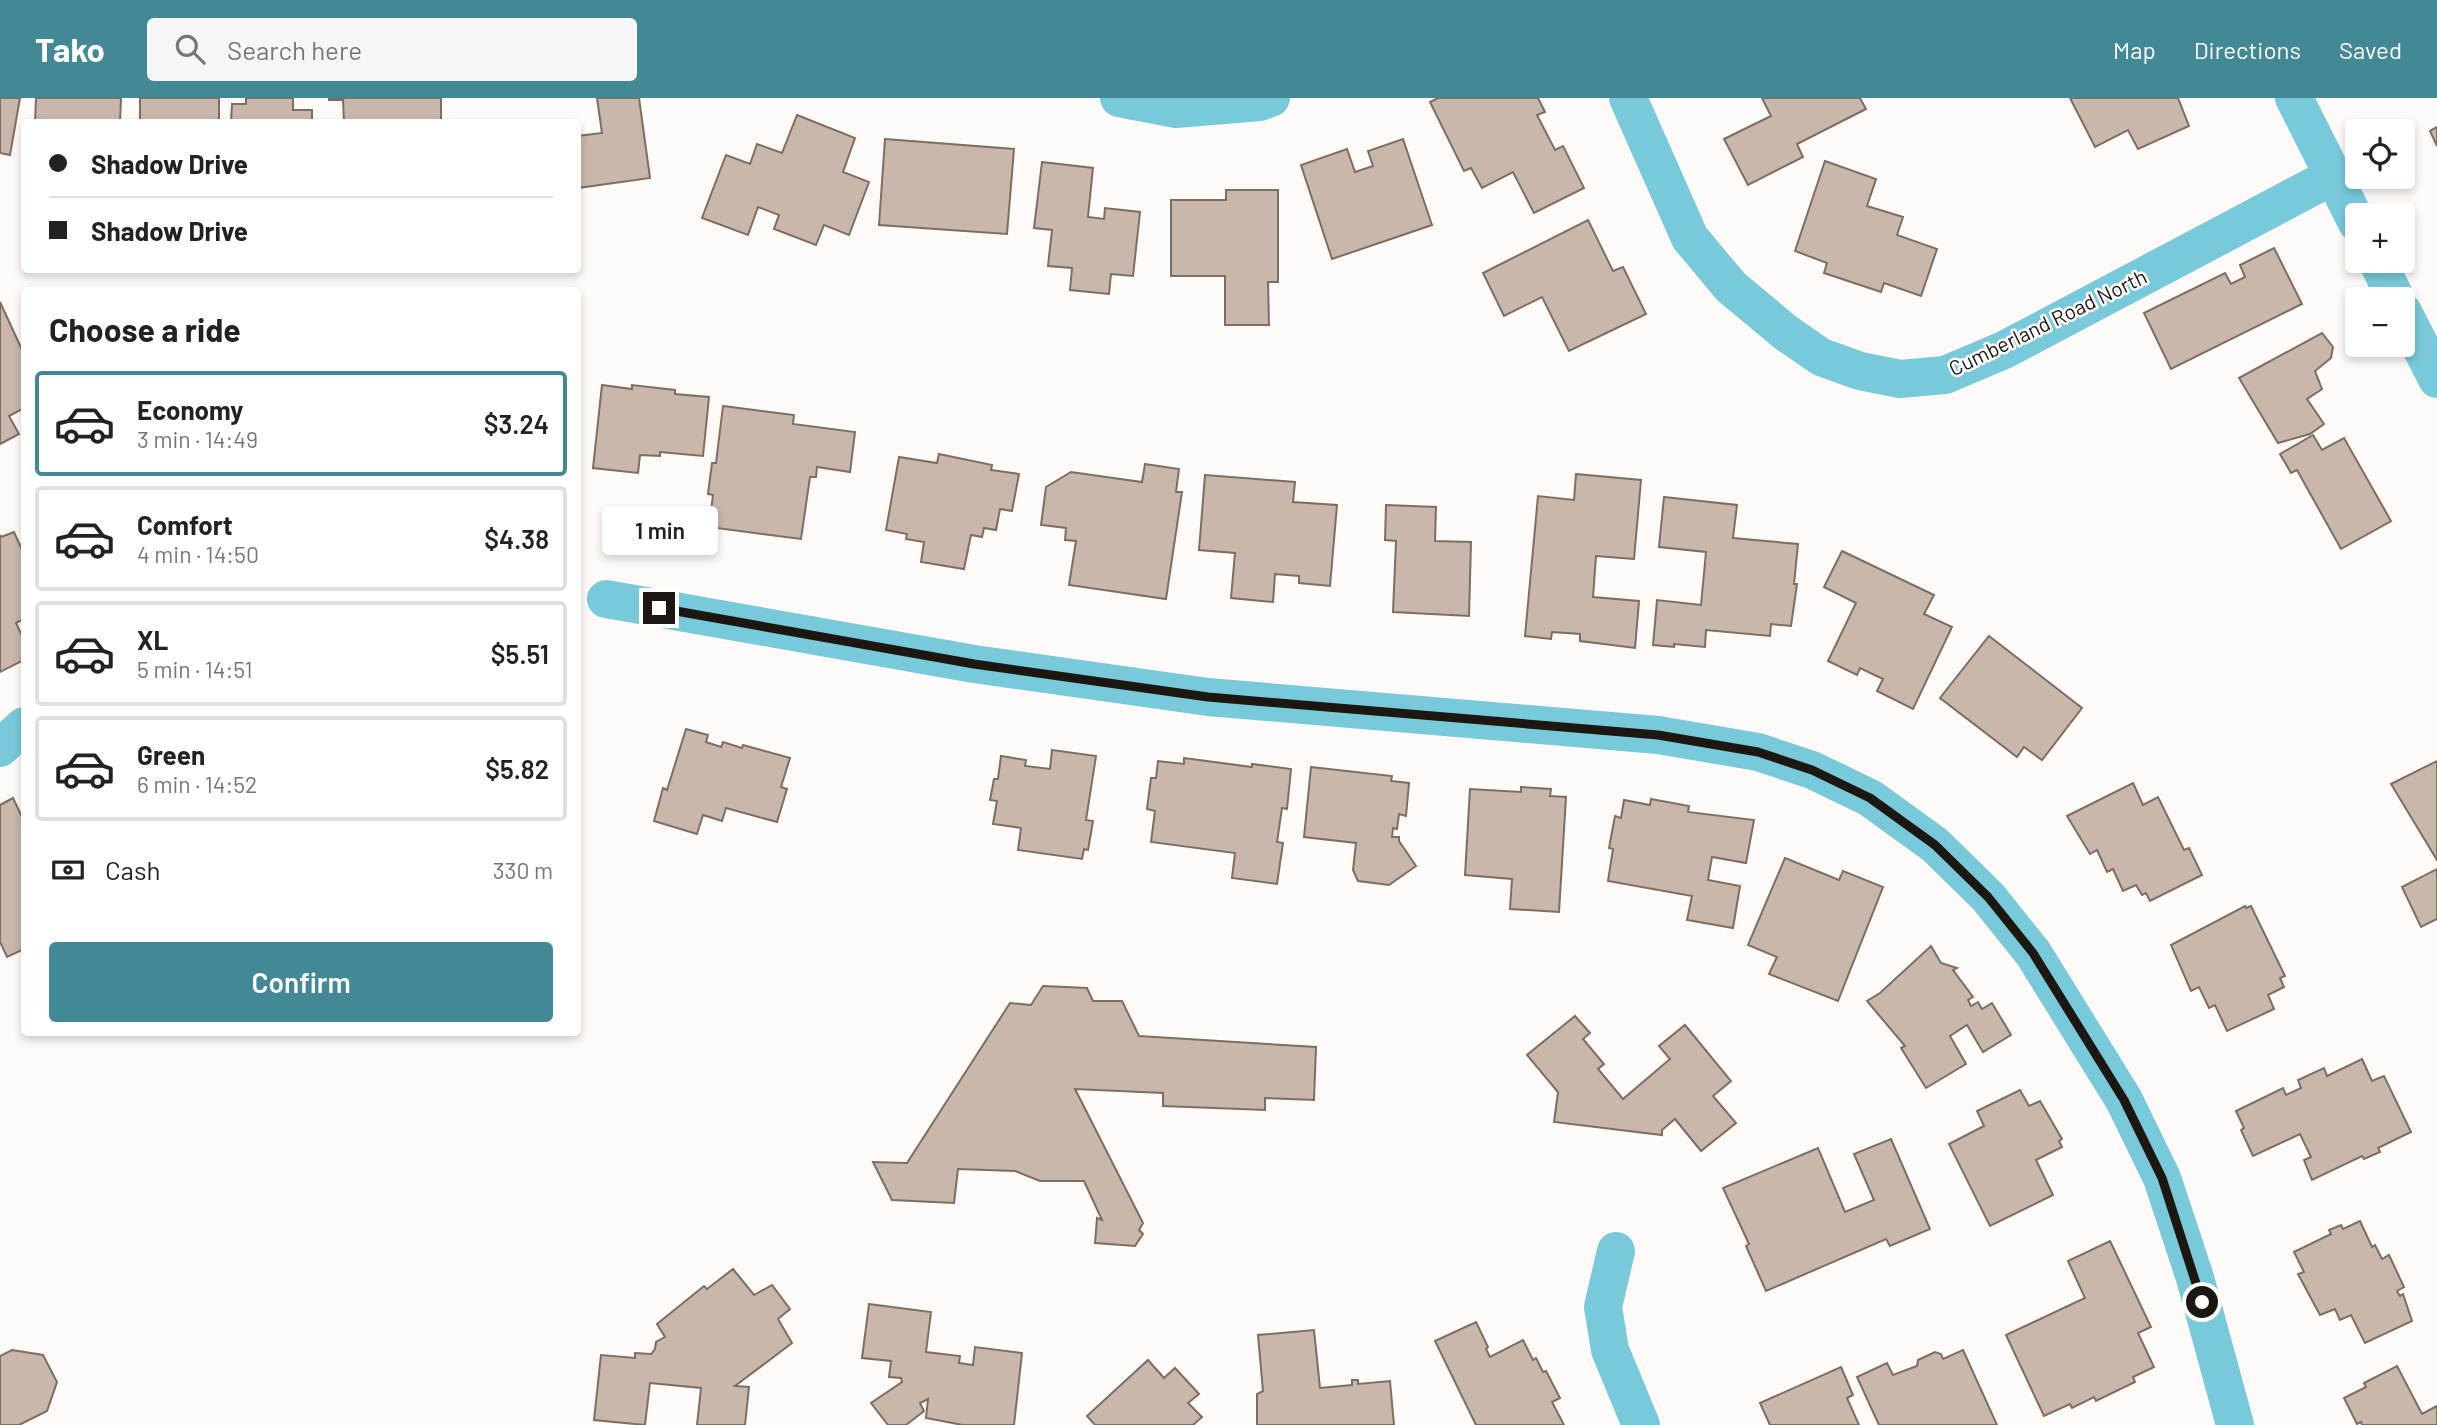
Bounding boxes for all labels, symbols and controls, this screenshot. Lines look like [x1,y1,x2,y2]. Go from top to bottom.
search box [147,18,637,81]
text: Tako [35,29,105,69]
icon: search [171,30,209,68]
text: Search here [227,34,362,65]
text: Map [2113,35,2156,64]
text: Directions [2194,35,2301,64]
text: Saved [2339,35,2402,64]
map controls [2345,119,2415,357]
button: locate [2345,119,2415,189]
text: Shadow Drive [91,148,248,179]
button: + [2345,203,2415,273]
text: Shadow Drive [91,215,248,246]
street label: Cumberland Road North [1944,263,2150,380]
button: − [2345,287,2415,357]
text: Choose a ride [49,310,241,348]
icon: car [53,392,116,455]
text: Economy [137,394,243,425]
text: $3.24 [484,408,549,439]
text: 3 min · 14:49 [137,425,258,453]
callout: 1 min [601,506,717,556]
icon: car [53,507,116,570]
text: Comfort [137,509,233,540]
text: 1 min [635,516,685,544]
text: $4.38 [484,523,549,554]
text: 4 min · 14:50 [137,540,259,568]
route end [643,592,675,624]
icon: car [53,622,116,685]
text: XL [137,624,168,655]
text: $5.51 [491,638,549,669]
text: 5 min · 14:51 [137,655,252,683]
icon: car [53,737,116,800]
text: Green [137,739,205,770]
text: $5.82 [485,753,549,784]
text: 6 min · 14:52 [137,770,257,798]
icon: cash [49,851,87,889]
text: Cash [105,854,160,885]
text: 330 m [493,856,553,884]
button: Confirm [49,942,553,1022]
route start [2186,1286,2218,1318]

